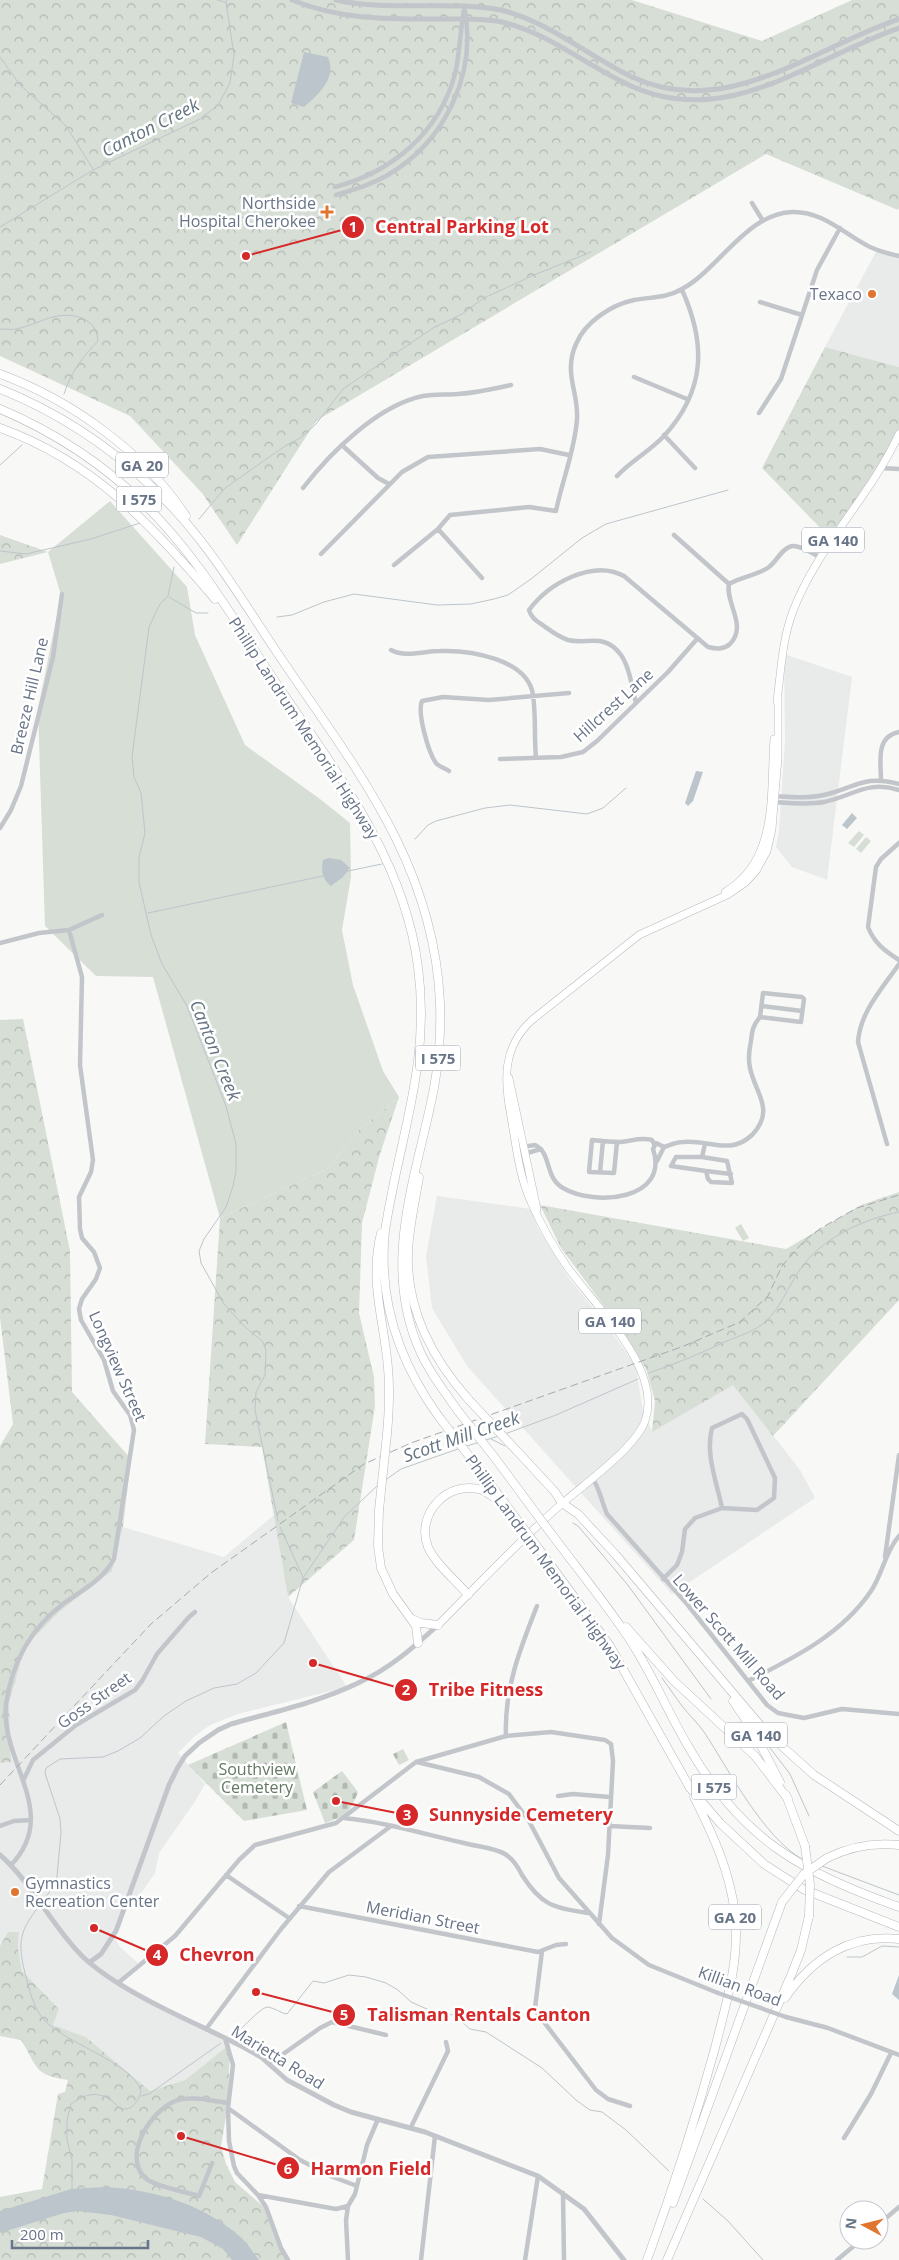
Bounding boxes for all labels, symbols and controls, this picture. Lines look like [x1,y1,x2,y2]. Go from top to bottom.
water label: Canton Creek [97,92,204,162]
place label: Northside Hospital Cherokee [179,192,316,232]
marker: Northside Hospital Cherokee [320,205,334,219]
callout: Central Parking Lot [340,210,559,243]
text: Central Parking Lot [375,214,549,238]
text: 1 [349,216,357,236]
place label: Texaco [810,283,862,305]
marker: Texaco [866,288,878,300]
road number: GA 20 [116,452,168,478]
road number: I 575 [116,486,162,512]
road number: GA 140 [802,528,864,552]
street label: Phillip Landrum Memorial Highway [224,613,385,844]
street label: Breeze Hill Lane [5,635,53,757]
street label: Hillcrest Lane [568,663,658,747]
water label: Canton Creek [185,996,248,1105]
road number: I 575 [416,1046,460,1070]
street label: Longview Street [84,1307,152,1425]
road number: GA 140 [579,1308,641,1334]
water label: Scott Mill Creek [400,1404,524,1467]
street label: Phillip Landrum Memorial Highway [460,1450,632,1675]
street label: Lower Scott Mill Road [668,1569,790,1705]
street label: Goss Street [53,1666,136,1733]
callout: Tribe Fitness [394,1673,553,1706]
text: Tribe Fitness [429,1677,543,1701]
text: 2 [402,1679,411,1699]
road number: GA 140 [725,1722,787,1748]
park label: Southview Cemetery [218,1758,296,1798]
road number: I 575 [692,1774,736,1800]
callout: Sunnyside Cemetery [394,1799,624,1832]
text: Sunnyside Cemetery [429,1802,614,1826]
text: 3 [403,1804,411,1824]
place label: Gymnastics Recreation Center [25,1872,160,1912]
marker: Gymnastics Recreation Center [9,1886,21,1898]
street label: Meridian Street [364,1895,482,1939]
road number: GA 20 [709,1904,761,1930]
callout: Chevron [145,1938,265,1971]
text: Chevron [179,1942,255,1966]
text: 4 [153,1944,162,1964]
street label: Killian Road [695,1961,785,2011]
callout: Talisman Rentals Canton [332,1998,600,2031]
text: Talisman Rentals Canton [367,2002,591,2026]
text: 5 [340,2004,348,2024]
street label: Marietta Road [227,2020,329,2094]
callout: Harmon Field [275,2152,441,2185]
text: Harmon Field [310,2156,432,2180]
text: 6 [284,2158,293,2178]
north arrow [839,2200,889,2250]
text: N [840,2217,861,2230]
scale bar [12,2218,149,2250]
text: 200 m [20,2224,64,2244]

